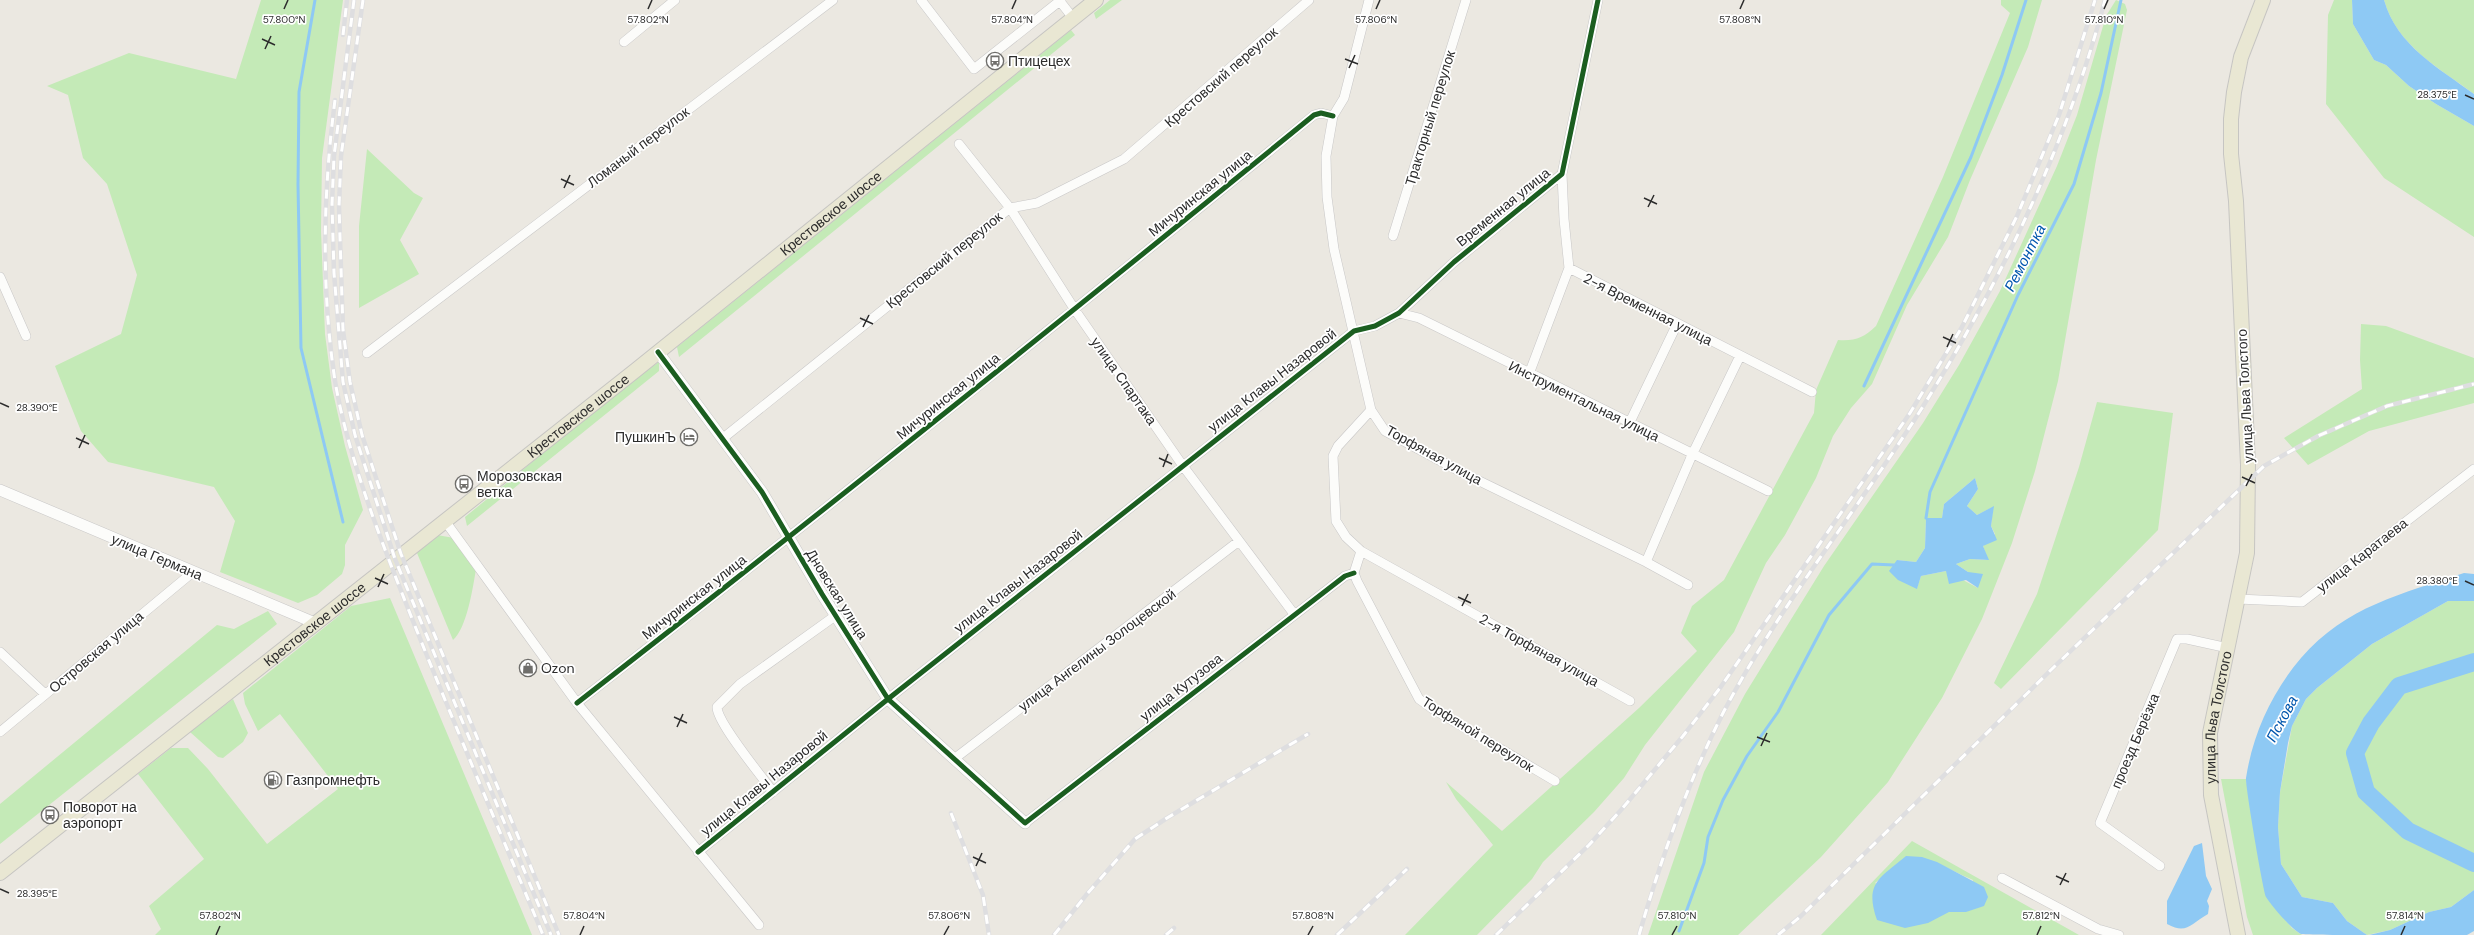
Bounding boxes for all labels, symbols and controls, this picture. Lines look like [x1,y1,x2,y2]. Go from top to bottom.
text: 57.800°N [263,13,305,26]
text: 57.802°N [627,13,669,26]
text: 57.804°N [991,13,1033,26]
text: 57.806°N [1355,13,1397,26]
text: 57.808°N [1719,13,1761,26]
text: 57.810°N [2085,13,2123,26]
street label: Крестовский переулок [1161,22,1282,131]
street label: Тракторный переулок [1401,47,1459,188]
bus stop icon: Птицецех [985,51,1005,71]
place label: Птицецех [1008,52,1070,70]
text: 28.375°E [2417,88,2457,101]
street label: Ломаный переулок [583,102,693,191]
street label: Мичуринская улица [1145,146,1256,240]
street label: Временная улица [1453,164,1554,250]
street label: Крестовское шоссе [776,167,886,260]
street label: Крестовский переулок [882,207,1006,312]
water label: Ремонтка [2000,221,2050,295]
street label: 2-я Временная улица [1581,269,1716,349]
street label: улица Клавы Назаровой [1204,324,1340,436]
street label: улица Льва Толстого [2232,328,2257,463]
street label: улица Спартака [1087,333,1161,429]
street label: Мичуринская улица [893,349,1004,443]
street label: Инструментальная улица [1506,357,1663,445]
street label: Крестовское шоссе [523,370,633,462]
text: 28.390°E [16,401,58,414]
street label: Торфяная улица [1383,421,1485,489]
hotel icon: ПушкинЪ [679,427,699,447]
place label: ПушкинЪ [615,428,676,446]
place label: Морозовская ветка [477,467,562,501]
bus stop icon: Морозовская ветка [454,474,474,494]
street label: улица Каратаева [2313,514,2411,596]
street label: улица Клавы Назаровой [950,525,1086,637]
street label: улица Германа [109,530,206,584]
street label: Дновская улица [802,545,872,643]
street label: Мичуринская улица [638,550,750,643]
text: 28.380°E [2416,574,2458,587]
street label: Крестовское шоссе [260,578,370,670]
street label: улица Ангелины Золоцевской [1015,585,1179,715]
street label: Островская улица [45,607,147,697]
street label: 2-я Торфяная улица [1476,610,1602,691]
street label: улица Кутузова [1136,649,1226,725]
street label: улица Льва Толстого [2201,649,2236,784]
shop icon: Ozon [518,658,538,678]
place label: Ozon [541,659,575,677]
street label: проезд Берёзка [2107,690,2163,791]
street label: Торфяной переулок [1419,692,1538,776]
water label: Пскова [2262,692,2302,746]
street label: улица Клавы Назаровой [697,726,831,840]
fuel station icon: Газпромнефть [263,770,283,790]
place label: Газпромнефть [286,771,380,789]
place label: Поворот на аэропорт [63,798,137,832]
bus stop icon: Поворот на аэропорт [40,805,60,825]
text: 28.395°E [17,887,58,900]
text: 57.802°N [199,909,241,922]
text: 57.804°N [563,909,605,922]
text: 57.806°N [928,909,970,922]
text: 57.808°N [1292,909,1334,922]
text: 57.810°N [1658,909,1696,922]
text: 57.812°N [2022,909,2060,922]
text: 57.814°N [2386,909,2424,922]

